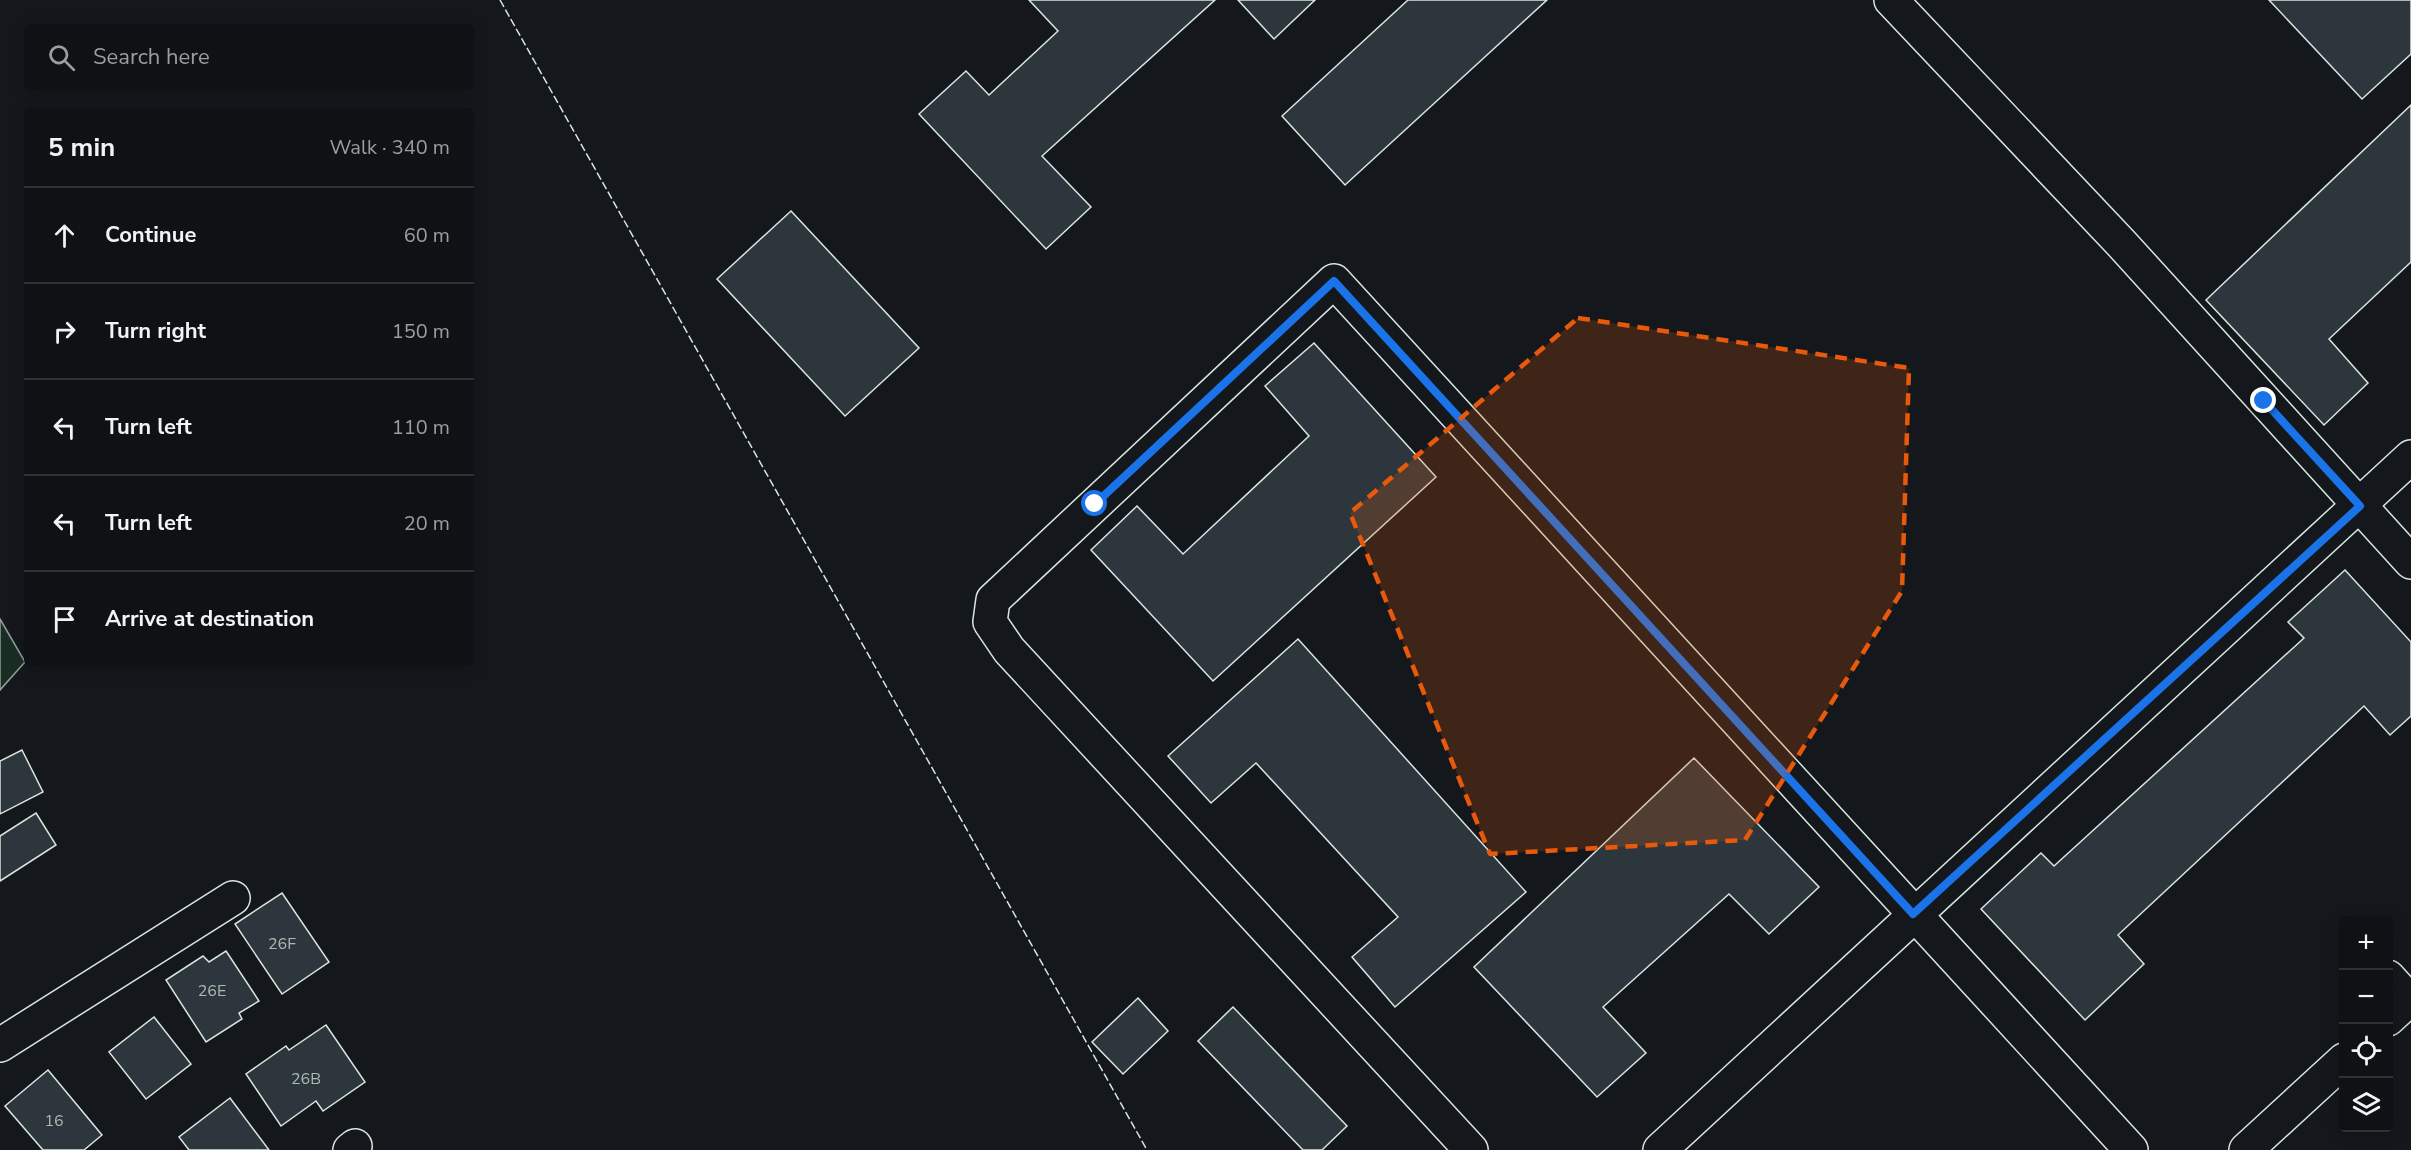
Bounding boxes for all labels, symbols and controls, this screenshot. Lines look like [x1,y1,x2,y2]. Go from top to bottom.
search box [24,24,474,90]
icon: search [45,41,78,74]
text: Search here [93,42,210,72]
text: 5 min [48,130,115,165]
text: Walk · 340 m [330,134,450,161]
icon: ahead [48,219,81,252]
text: Continue [105,220,196,250]
text: 60 m [404,222,450,249]
icon: right [48,315,81,348]
text: Turn right [105,316,206,346]
text: 150 m [392,318,450,345]
route end [2250,387,2276,413]
icon: left [48,411,81,444]
text: Turn left [105,412,192,442]
text: 110 m [392,414,450,441]
route start [1081,490,1107,516]
icon: left [48,507,81,540]
text: Turn left [105,508,192,538]
text: 20 m [404,510,450,537]
icon: arrive [48,603,81,636]
text: Arrive at destination [105,604,314,634]
map controls [2339,916,2393,1132]
button: + [2339,916,2393,970]
house number: 26F [268,933,296,955]
button: − [2339,970,2393,1024]
house number: 26E [198,980,226,1002]
button: locate [2339,1024,2393,1078]
house number: 26B [291,1068,321,1090]
button: layers [2339,1078,2393,1132]
house number: 16 [44,1110,64,1132]

